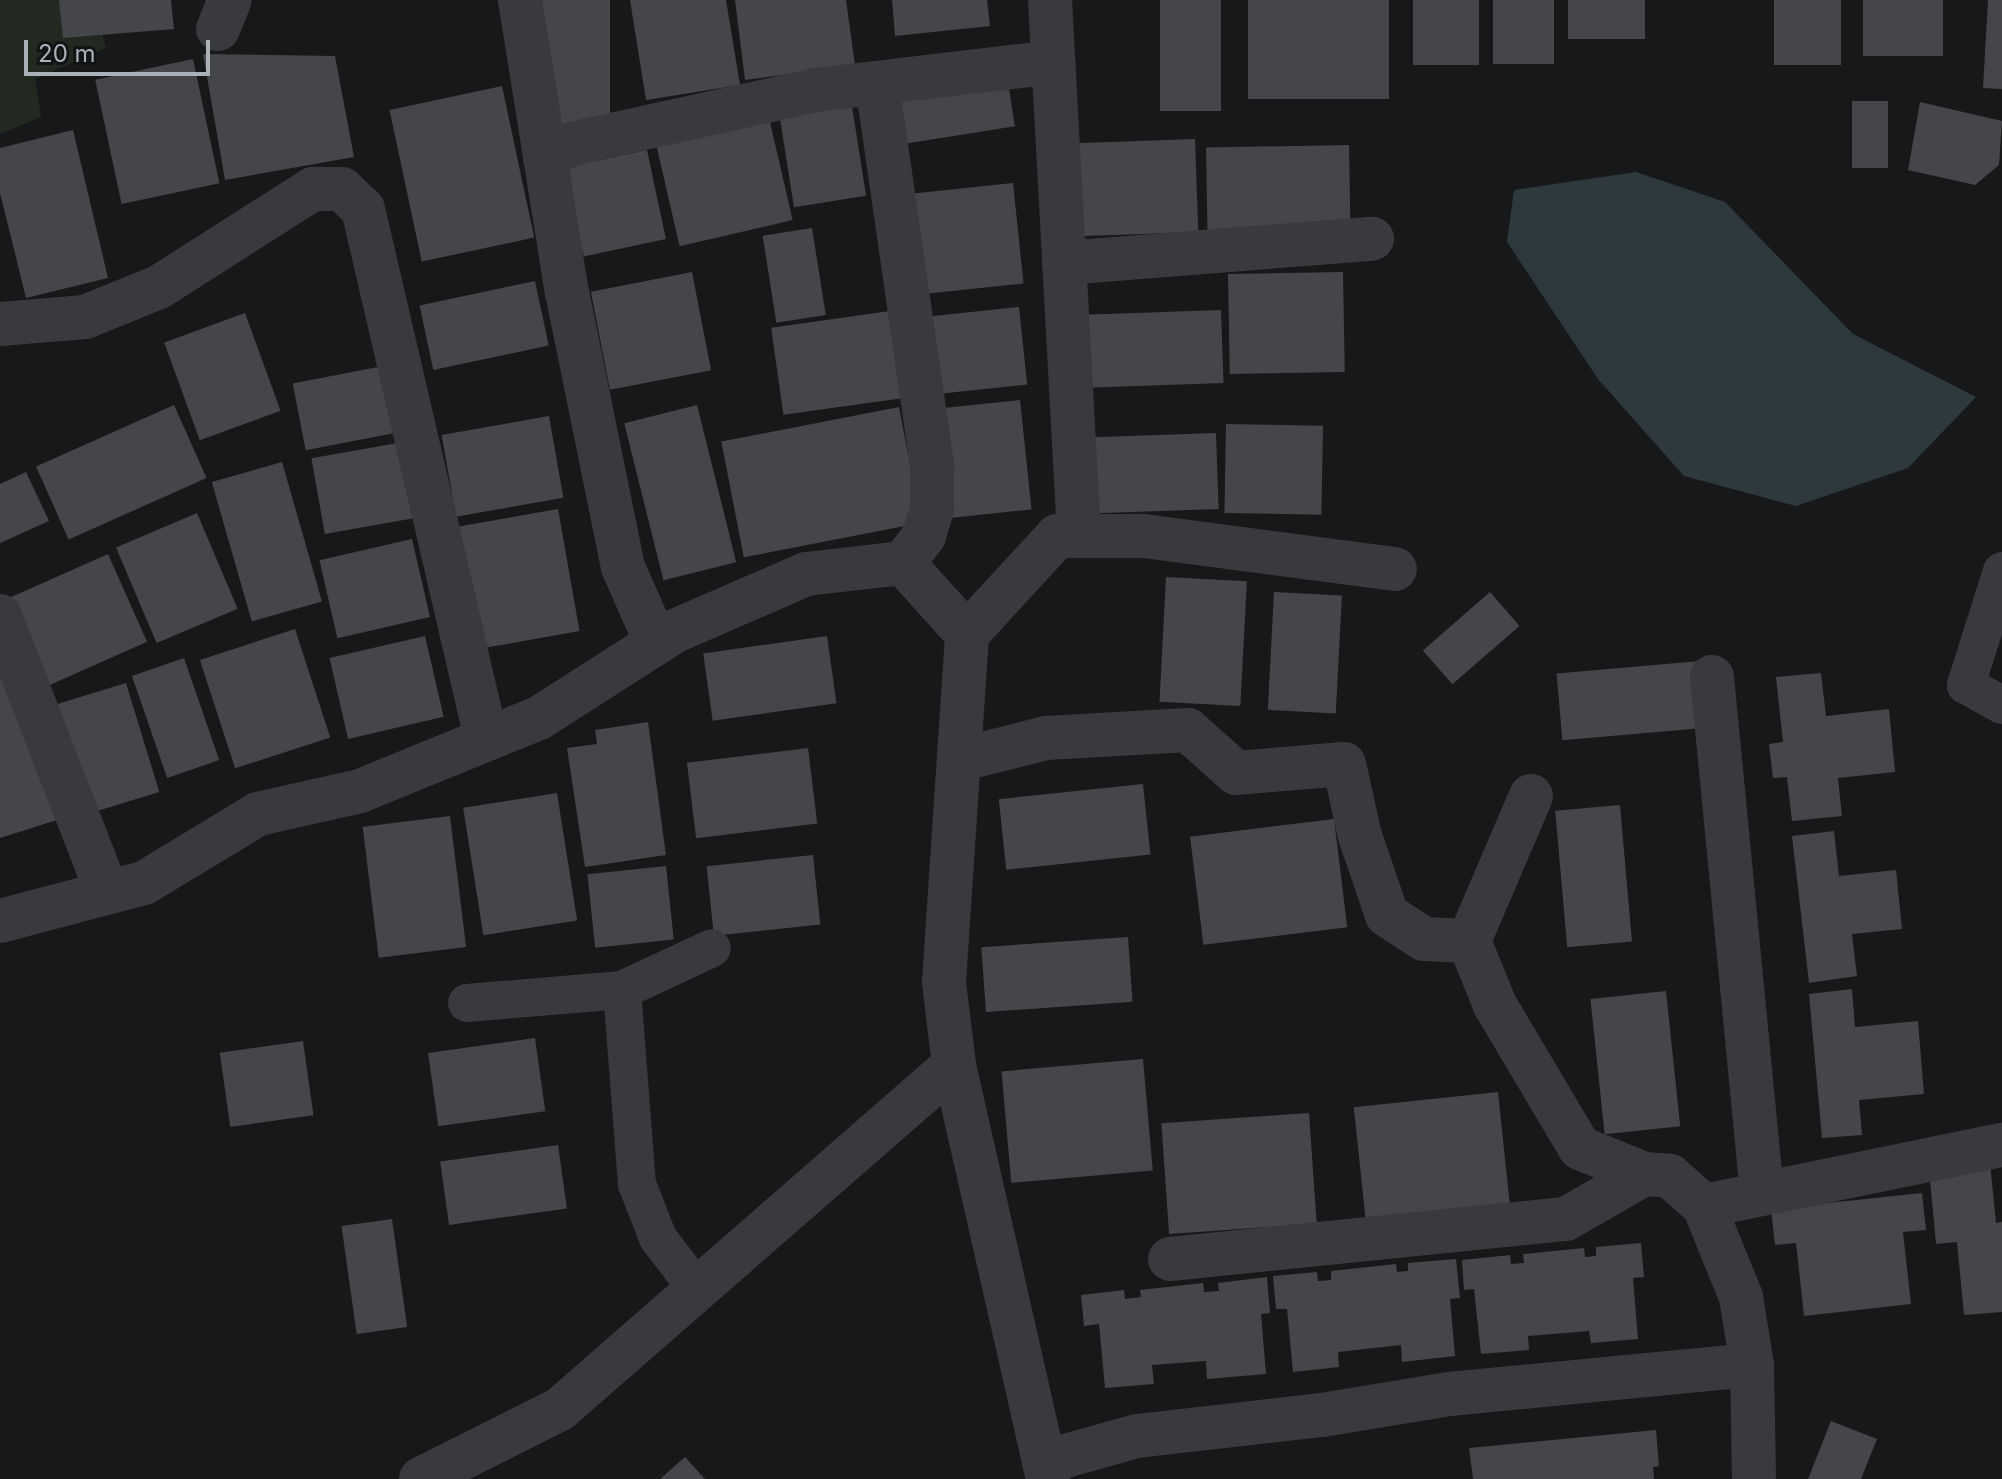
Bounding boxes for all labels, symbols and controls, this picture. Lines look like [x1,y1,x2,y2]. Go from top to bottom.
scale bar [28,24,214,74]
text: 20 m [38,39,96,68]

